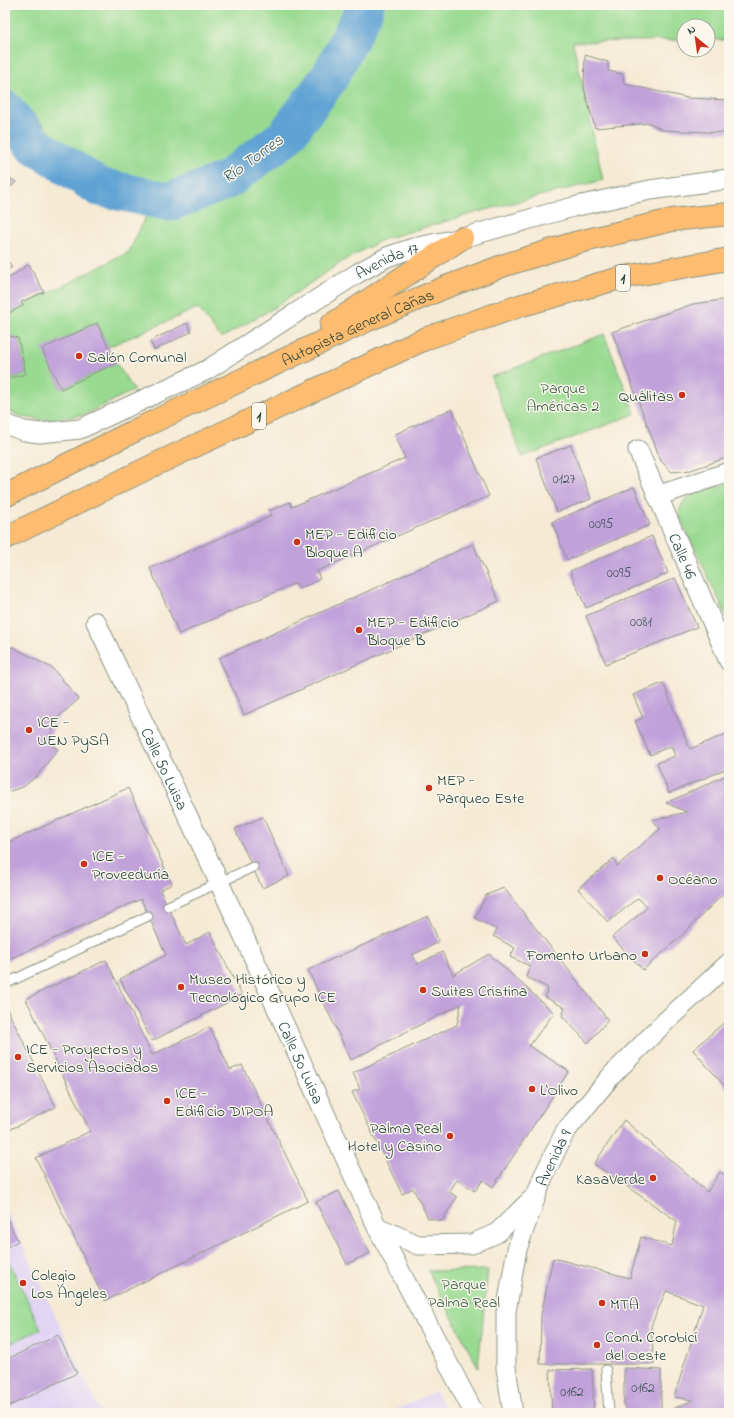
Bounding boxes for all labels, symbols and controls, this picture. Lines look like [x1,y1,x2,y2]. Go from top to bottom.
north arrow [676,18,716,58]
text: N [685,21,699,39]
water label: Río Torres [217,128,289,190]
street label: Avenida 17 [351,237,421,286]
road number: 1 [616,265,630,291]
street label: Autopista General Cañas [278,283,438,373]
place label: Salón Comunal [87,346,187,370]
marker: Salón Comunal [74,351,84,361]
park label: Parque Américas 2 [526,377,600,419]
place label: Quálitas [619,385,674,409]
marker: Quálitas [677,390,687,400]
road number: 1 [252,403,266,429]
house number: 0127 [552,469,576,490]
house number: 0095 [589,514,613,535]
place label: MEP - Edificio Bloque A [304,523,397,565]
street label: Calle 46 [661,530,702,583]
marker: MEP - Edificio Bloque A [292,537,302,547]
house number: 0095 [607,563,631,584]
place label: MEP - Edificio Bloque B [366,611,459,653]
house number: 0081 [630,612,652,633]
marker: MEP - Edificio Bloque B [354,625,364,635]
place label: ICE - UEN PySA [37,711,109,753]
street label: Calle 50 Luisa [134,724,193,815]
marker: ICE - UEN PySA [24,725,34,735]
place label: MEP - Parqueo Este [437,769,525,811]
marker: MEP - Parqueo Este [424,783,434,793]
place label: ICE - Proveeduría [92,845,169,887]
marker: ICE - Proveeduría [79,859,89,869]
place label: Océano [668,868,718,892]
marker: Océano [655,873,665,883]
place label: Fomento Urbano [525,944,637,968]
marker: Fomento Urbano [640,949,650,959]
place label: Museo Histórico y Tecnológico Grupo ICE [189,968,336,1010]
place label: Suites Cristina [431,980,528,1004]
marker: Museo Histórico y Tecnológico Grupo ICE [176,982,186,992]
marker: Suites Cristina [418,985,428,995]
street label: Calle 50 Luisa [270,1018,329,1109]
place label: ICE - Proyectos y Servicios Asociados [26,1038,158,1080]
marker: ICE - Proyectos y Servicios Asociados [13,1052,23,1062]
place label: L'Olivo [540,1079,578,1103]
place label: ICE - Edificio DIPOA [175,1082,273,1124]
marker: L'Olivo [527,1084,537,1094]
marker: ICE - Edificio DIPOA [162,1096,172,1106]
place label: Palma Real Hotel y Casino [348,1117,442,1159]
street label: Avenida 9 [531,1125,579,1190]
marker: Palma Real Hotel y Casino [445,1131,455,1141]
place label: KasaVerde [576,1168,646,1192]
marker: KasaVerde [648,1173,658,1183]
place label: Colegio Los Ángeles [31,1264,108,1306]
park label: Parque Palma Real [428,1273,500,1315]
marker: Colegio Los Ángeles [18,1278,28,1288]
place label: MTA [610,1293,639,1317]
marker: MTA [597,1298,607,1308]
place label: Cond. Corobicí del Oeste [605,1326,698,1368]
marker: Cond. Corobicí del Oeste [592,1340,602,1350]
house number: 0162 [631,1378,655,1399]
house number: 0162 [560,1382,584,1403]

